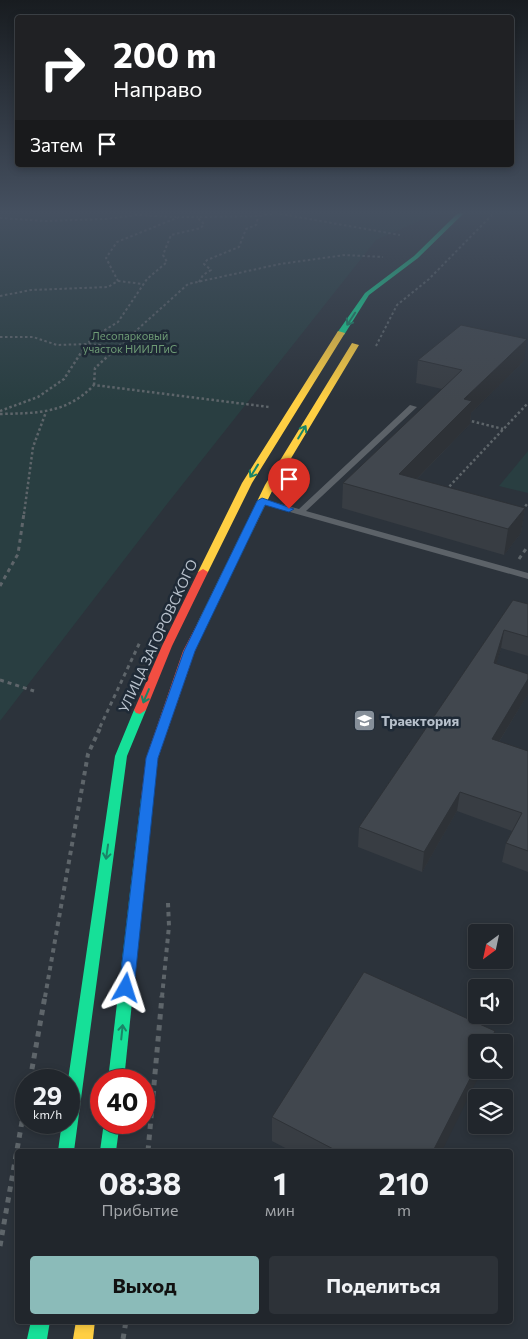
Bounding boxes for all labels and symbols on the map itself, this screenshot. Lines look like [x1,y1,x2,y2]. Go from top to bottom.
one-way arrow [345,311,355,325]
park label: Лесопарковый участок НИИЛГиС [83,329,177,355]
one-way arrow [297,426,307,440]
pin [268,458,310,509]
one-way arrow [249,463,259,477]
street label: УЛИЦА ЗАГОРОВСКОГО [115,557,201,715]
one-way arrow [141,688,150,703]
school or university icon: Траектория [353,709,377,733]
place label: Траектория [381,712,459,729]
one-way arrow [102,844,112,860]
north arrow [468,924,512,969]
position arrow [99,961,151,1013]
one-way arrow [117,1024,127,1040]
speed limit sign: 40 [90,1069,155,1134]

